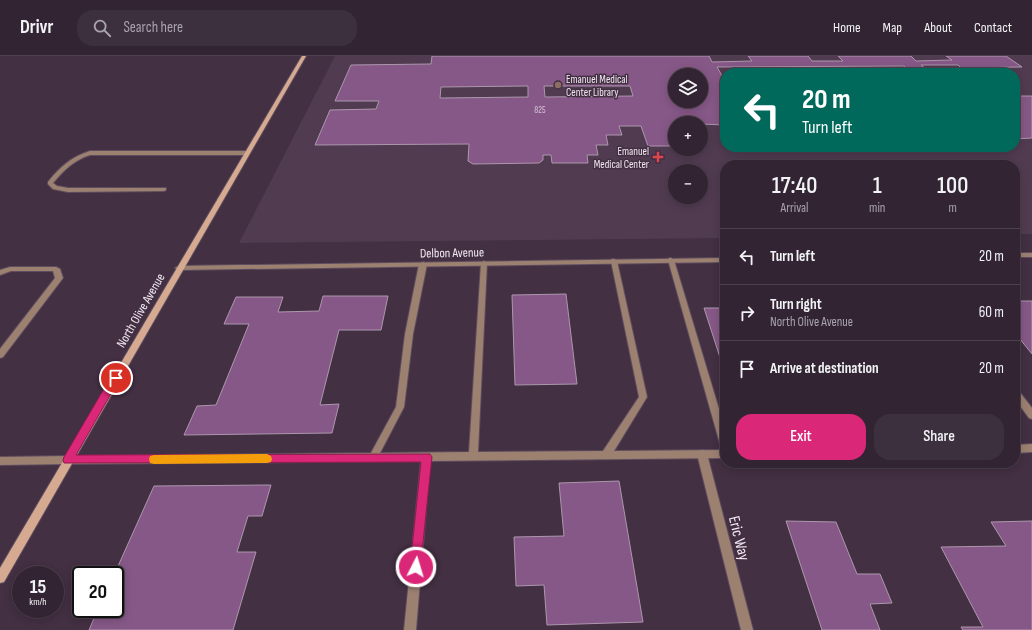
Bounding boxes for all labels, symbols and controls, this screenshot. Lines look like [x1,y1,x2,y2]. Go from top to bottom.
search box [77,10,357,46]
text: Drivr [20,16,53,39]
icon: search [91,17,113,39]
text: Search here [123,18,183,37]
text: Home [833,19,861,36]
text: Map [883,19,902,36]
text: About [924,19,952,36]
text: Contact [974,19,1012,36]
map controls [668,68,708,204]
button: layers [668,68,708,108]
place label: Emanuel Medical Center Library [566,73,627,99]
marker: Emanuel Medical Center Library [553,80,563,90]
text: 20 m [802,83,851,116]
icon: left [736,84,788,136]
house number: 825 [534,105,546,116]
button: + [668,116,708,156]
text: Turn left [802,117,853,138]
place label: Emanuel Medical Center [594,145,649,171]
marker: Emanuel Medical Center [652,151,664,163]
button: − [668,164,708,204]
text: 17:40 [772,171,817,200]
text: 1 [873,171,882,200]
text: 100 [937,171,968,200]
text: Arrival [781,200,809,216]
text: min [869,200,885,216]
text: m [948,200,957,216]
street label: Delbon Avenue [420,244,484,262]
icon: left [736,246,758,268]
text: Turn left [770,247,815,266]
text: 20 m [979,247,1004,266]
street label: North Olive Avenue [113,271,169,350]
text: Turn right [770,295,822,314]
icon: right [736,302,758,324]
text: 60 m [979,303,1004,322]
text: North Olive Avenue [770,314,853,330]
icon: arrive [736,358,758,380]
text: Arrive at destination [770,359,879,378]
text: 20 m [979,359,1004,378]
pin [99,361,133,395]
icon: arrive [105,367,127,389]
button: Exit [736,414,866,460]
button: Share [874,414,1004,460]
street label: Eric Way [724,514,753,563]
position arrow [395,546,437,588]
speed limit sign: 20 [72,566,124,618]
text: 15 [30,575,46,599]
text: km/h [29,596,47,608]

